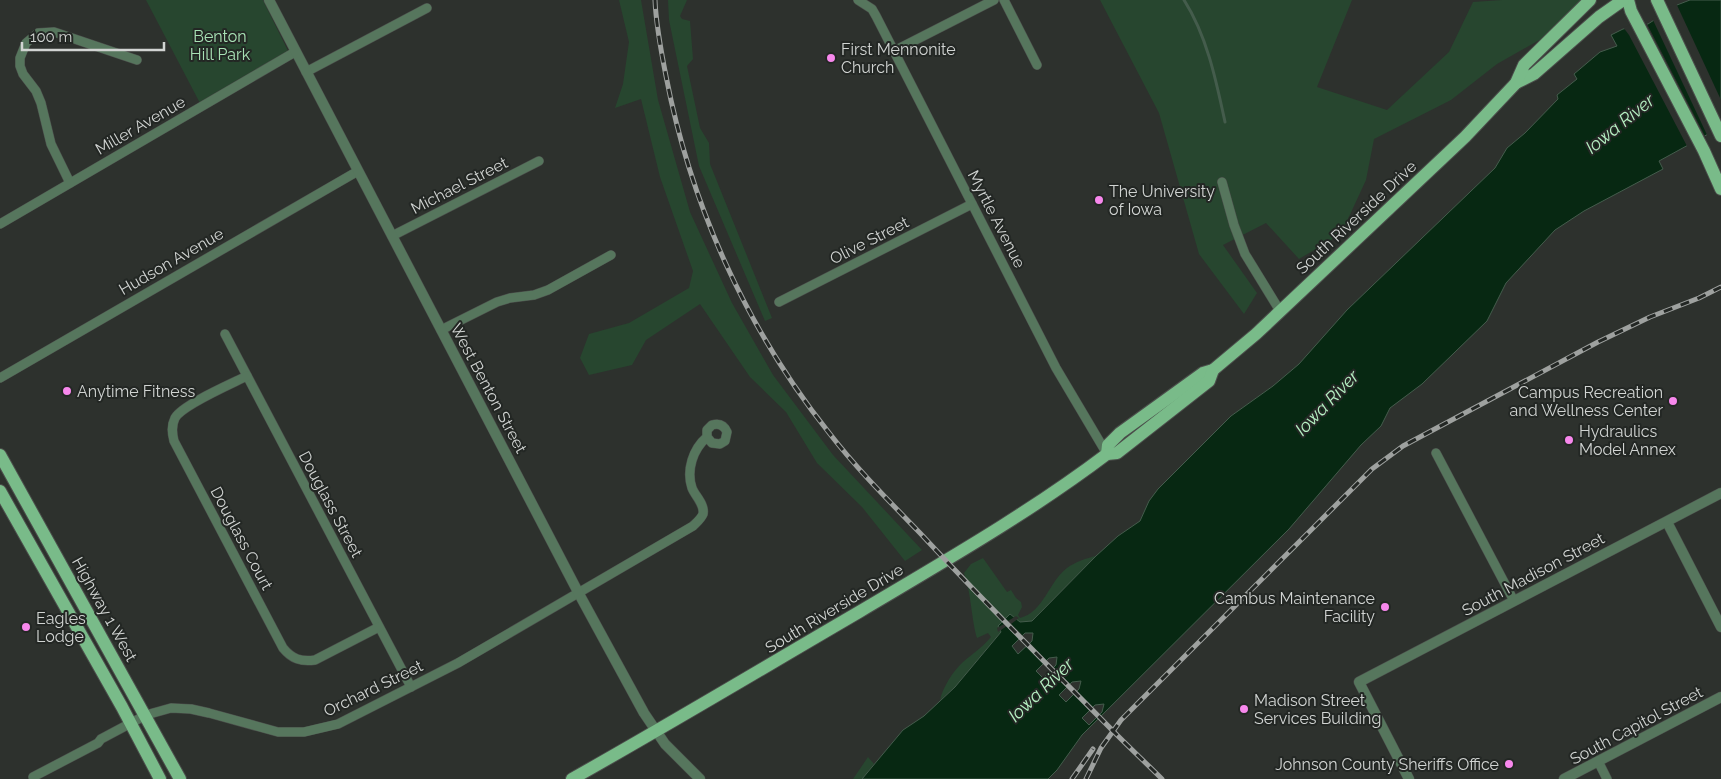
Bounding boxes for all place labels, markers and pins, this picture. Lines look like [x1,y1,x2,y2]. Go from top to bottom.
place label: First Mennonite Church [841,40,956,77]
marker: First Mennonite Church [825,52,837,64]
place label: The University of Iowa [1109,182,1215,219]
marker: The University of Iowa [1093,194,1105,206]
place label: Anytime Fitness [77,382,195,401]
place label: Campus Recreation and Wellness Center [1510,383,1663,420]
marker: Anytime Fitness [61,385,73,397]
marker: Campus Recreation and Wellness Center [1667,395,1679,407]
place label: Hydraulics Model Annex [1579,422,1676,459]
marker: Hydraulics Model Annex [1563,434,1575,446]
place label: Cambus Maintenance Facility [1214,589,1375,626]
marker: Cambus Maintenance Facility [1379,601,1391,613]
place label: Eagles Lodge [36,609,86,646]
marker: Eagles Lodge [20,621,32,633]
place label: Madison Street Services Building [1254,691,1381,728]
marker: Madison Street Services Building [1238,703,1250,715]
place label: Johnson County Sheriffs Office [1275,755,1499,774]
marker: Johnson County Sheriffs Office [1503,758,1515,770]

